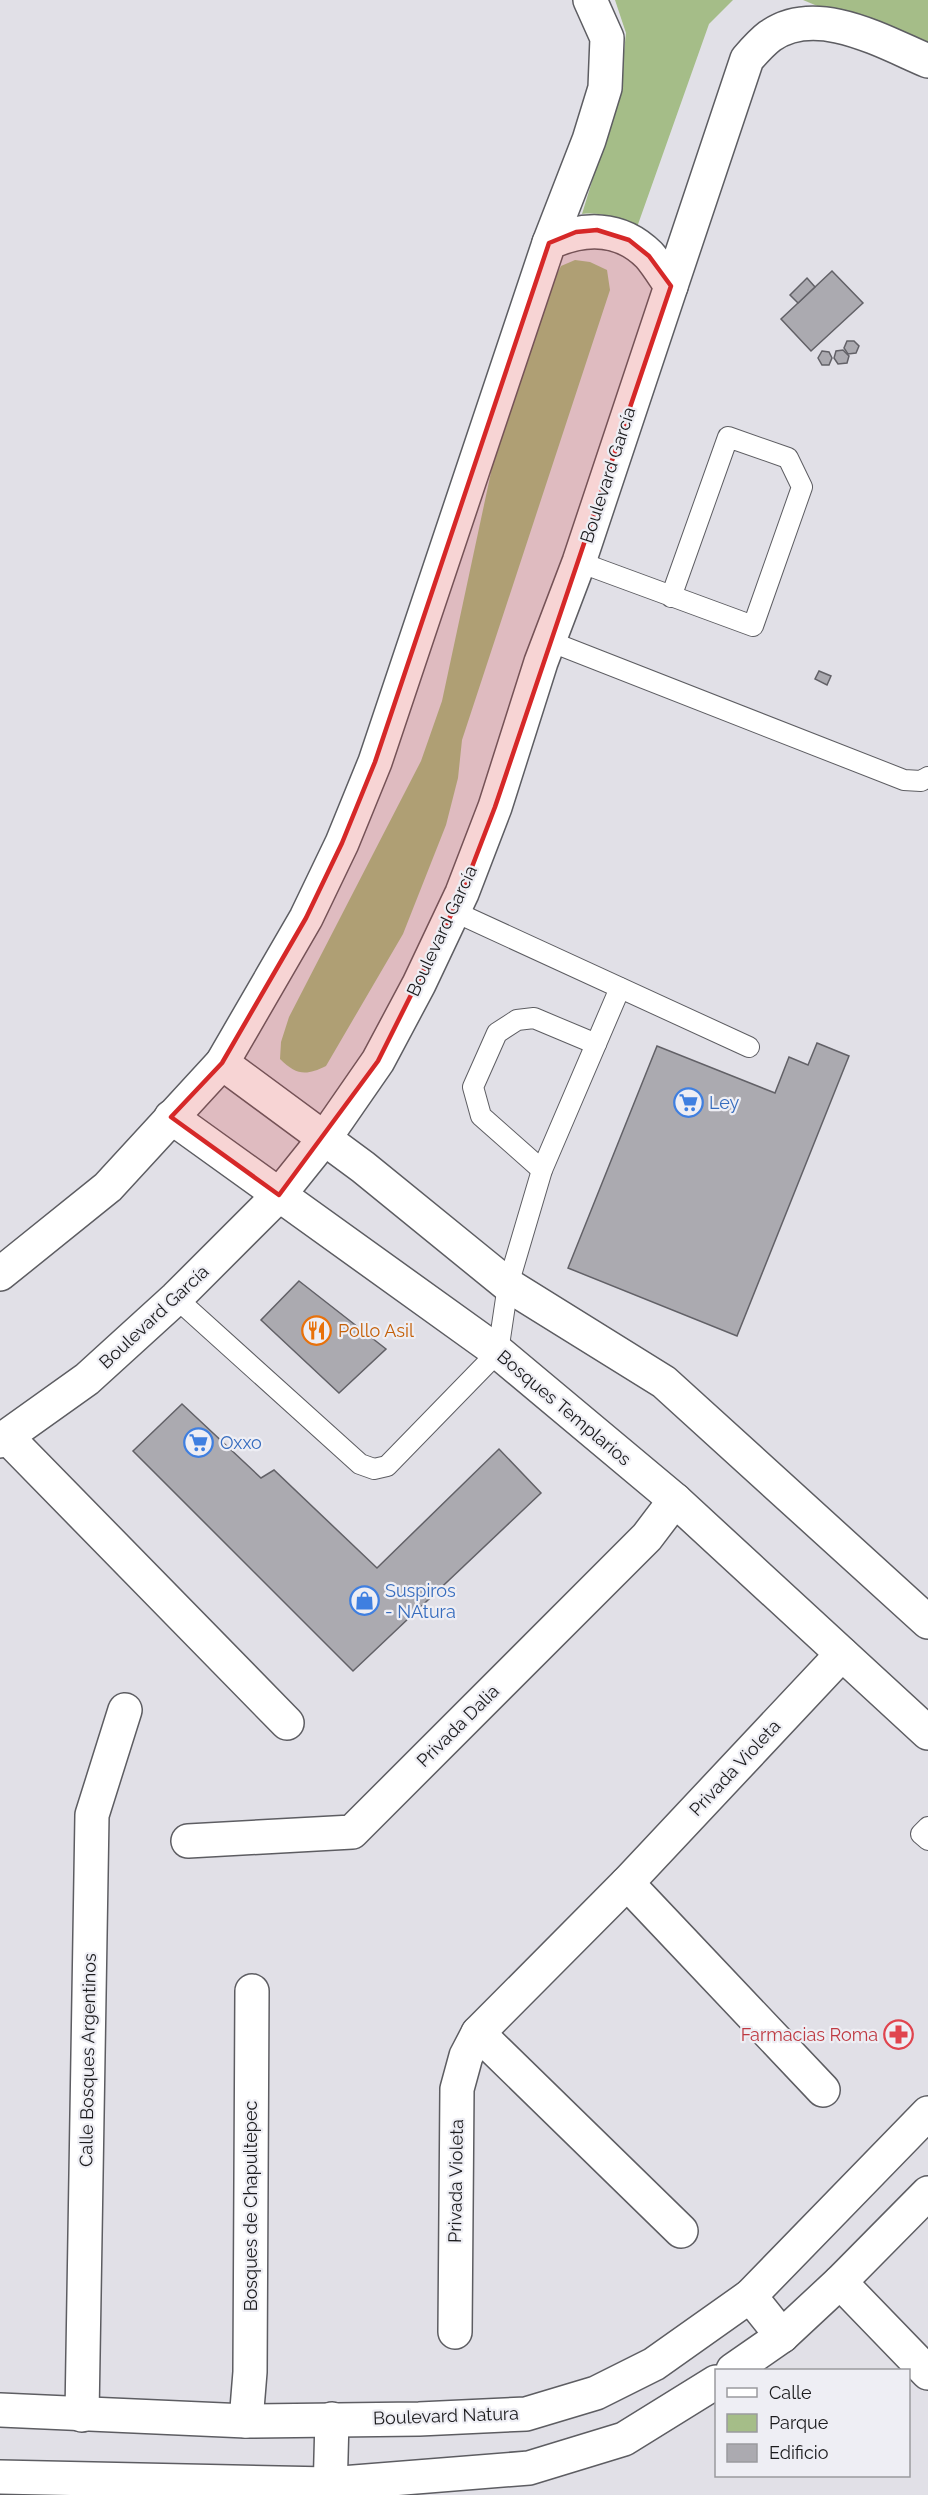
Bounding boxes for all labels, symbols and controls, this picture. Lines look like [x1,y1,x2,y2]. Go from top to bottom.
street label: Boulevard García [576,404,639,546]
street label: Boulevard García [402,862,481,1000]
supermarket icon: Ley [672,1087,704,1119]
place label: Ley [709,1092,740,1113]
street label: Boulevard García [95,1261,213,1373]
restaurant icon: Pollo Asil [301,1315,333,1347]
place label: Pollo Asil [338,1320,414,1341]
street label: Bosques Templarios [493,1346,636,1470]
supermarket icon: Oxxo [183,1427,215,1459]
place label: Oxxo [220,1432,262,1453]
place label: Suspiros - NAtura [385,1580,456,1622]
shop icon: Suspiros - NAtura [348,1585,380,1617]
street label: Privada Dalia [412,1680,503,1771]
street label: Privada Violeta [685,1715,784,1820]
street label: Calle Bosques Argentinos [75,1953,100,2167]
pharmacy icon: Farmacias Roma [883,2019,915,2051]
place label: Farmacias Roma [741,2024,878,2045]
street label: Bosques de Chapultepec [240,2101,261,2311]
street label: Privada Violeta [444,2119,467,2243]
legend [715,2369,910,2477]
text: Calle [769,2382,812,2403]
street label: Boulevard Natura [373,2402,519,2429]
text: Parque [769,2412,829,2433]
text: Edificio [769,2442,829,2463]

